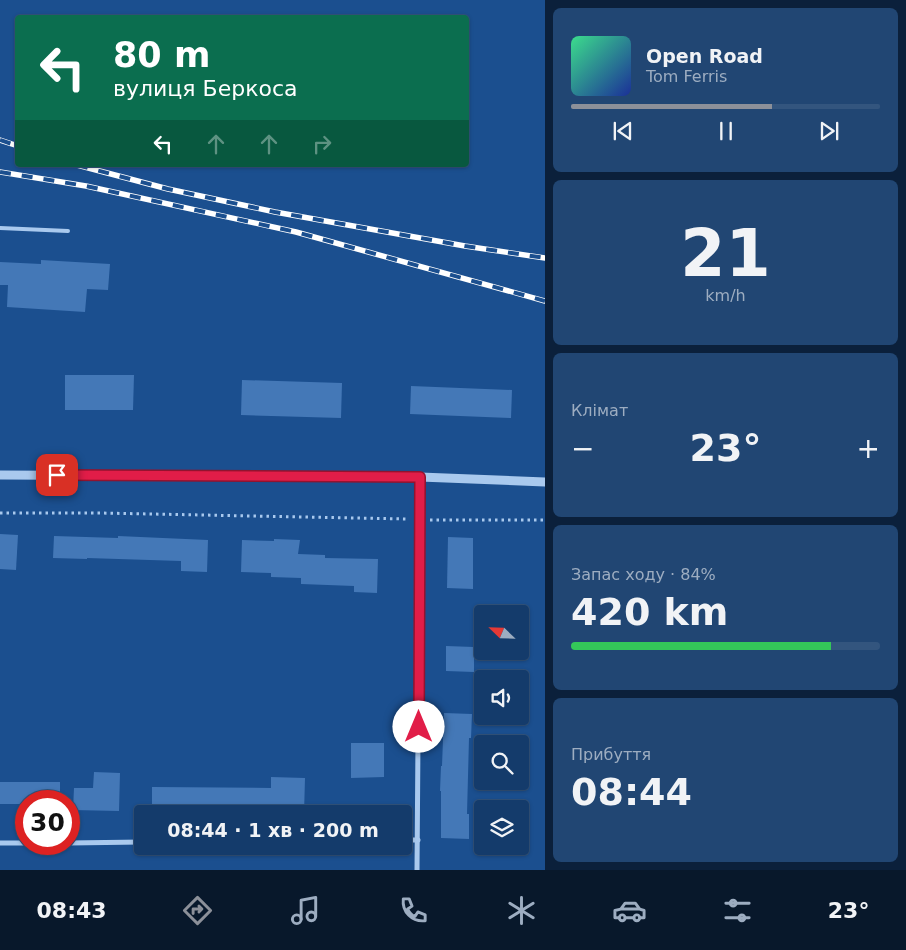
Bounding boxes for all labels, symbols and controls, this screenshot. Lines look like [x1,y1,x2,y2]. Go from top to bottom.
icon: left [30,35,95,100]
text: 80 m [113,35,210,75]
text: Open Road [646,45,763,67]
text: Tom Ferris [646,67,727,86]
text: вулиця Беркоса [113,76,297,101]
icon: previous [609,117,637,145]
icon: pause [712,117,740,145]
icon: next [815,117,843,145]
icon: left [149,130,177,158]
icon: ahead [202,130,230,158]
icon: ahead [255,130,283,158]
icon: right [308,130,336,158]
text: 21 [680,216,771,291]
text: km/h [705,286,746,305]
text: Клімат [571,401,628,420]
text: 23° [690,426,761,470]
text: − [571,432,594,465]
text: + [857,432,880,465]
pin [36,454,78,496]
icon: arrive [43,461,71,489]
text: Запас ходу · 84% [571,565,716,584]
text: 420 km [571,590,728,634]
north arrow [474,605,529,660]
map controls [474,605,529,855]
button: sound [474,670,529,725]
position arrow [392,700,444,752]
button: search [474,735,529,790]
text: Прибуття [571,745,651,764]
text: 08:44 [571,770,692,814]
speed limit sign: 30 [15,790,80,855]
button: layers [474,800,529,855]
text: 08:44 · 1 хв · 200 m [167,819,379,841]
icon: directions [180,893,215,928]
icon: music [288,893,323,928]
icon: phone [396,893,431,928]
icon: climate [504,893,539,928]
icon: car [612,893,647,928]
icon: filters [720,893,755,928]
text: 08:43 [37,898,107,923]
text: 23° [828,898,869,923]

